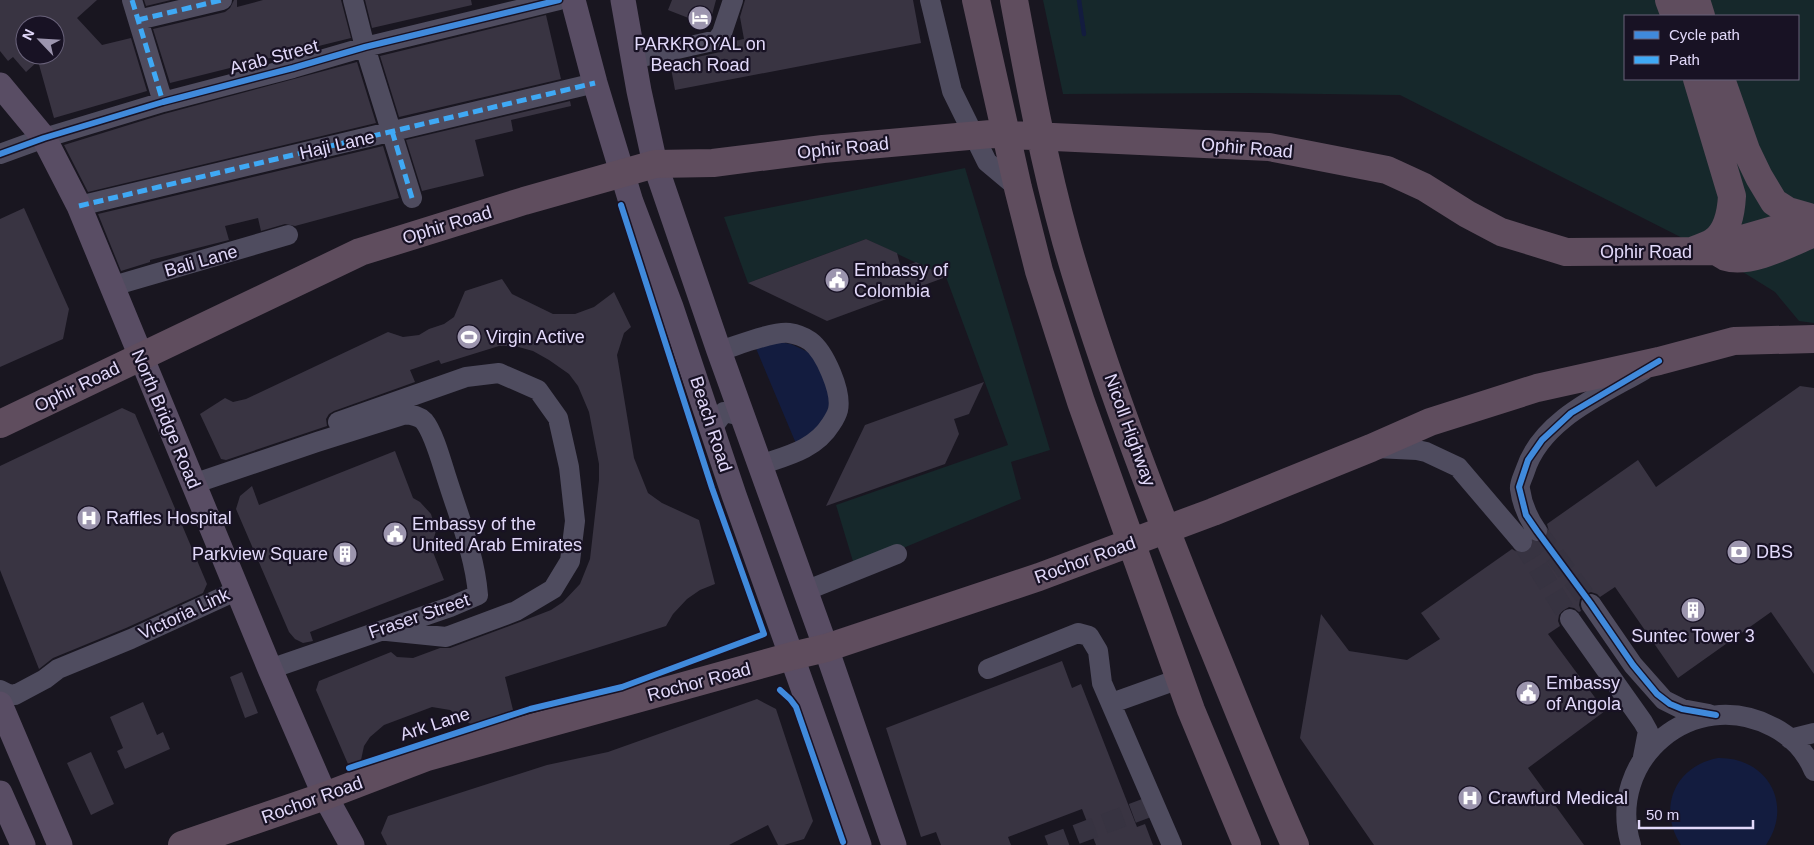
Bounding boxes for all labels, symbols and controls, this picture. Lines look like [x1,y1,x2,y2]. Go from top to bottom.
hotel icon: PARKROYAL on Beach Road [687,5,713,31]
north arrow [15,15,65,65]
legend [1624,15,1799,80]
text: Cycle path [1669,26,1740,43]
text: N [19,27,38,42]
place label: PARKROYAL on Beach Road [634,34,766,75]
street label: Arab Street [227,36,321,78]
text: Path [1669,51,1700,68]
street label: Haji Lane [298,127,376,163]
street label: Ophir Road [796,133,890,163]
street label: Ophir Road [1200,134,1294,162]
street label: Ophir Road [400,202,494,248]
street label: Bali Lane [162,241,240,281]
street label: Ophir Road [1600,242,1692,262]
place label: Embassy of Colombia [854,260,949,301]
public building icon: Embassy of Colombia [824,267,850,293]
sports icon: Virgin Active [456,324,482,350]
place label: Virgin Active [486,327,585,347]
street label: North Bridge Road [128,346,204,492]
street label: Ophir Road [31,358,123,416]
street label: Nicoll Highway [1100,371,1160,489]
street label: Beach Road [686,374,736,474]
hospital icon: Raffles Hospital [76,505,102,531]
place label: Raffles Hospital [106,508,232,528]
place label: Embassy of the United Arab Emirates [412,514,582,555]
public building icon: Embassy of the United Arab Emirates [382,521,408,547]
street label: Rochor Road [1032,532,1138,588]
bank icon: DBS [1726,539,1752,565]
building icon: Parkview Square [332,541,358,567]
place label: DBS [1756,542,1793,562]
place label: Parkview Square [192,544,328,564]
street label: Victoria Link [135,584,233,644]
street label: Fraser Street [366,589,472,643]
building icon: Suntec Tower 3 [1680,597,1706,623]
place label: Suntec Tower 3 [1631,626,1755,646]
street label: Rochor Road [645,659,753,705]
place label: Embassy of Angola [1546,673,1622,714]
public building icon: Embassy of Angola [1515,680,1541,706]
street label: Ark Lane [398,703,472,745]
street label: Rochor Road [259,772,365,828]
hospital icon: Crawfurd Medical [1457,785,1483,811]
place label: Crawfurd Medical [1488,788,1628,808]
scale bar [1639,798,1753,830]
text: 50 m [1646,806,1679,823]

